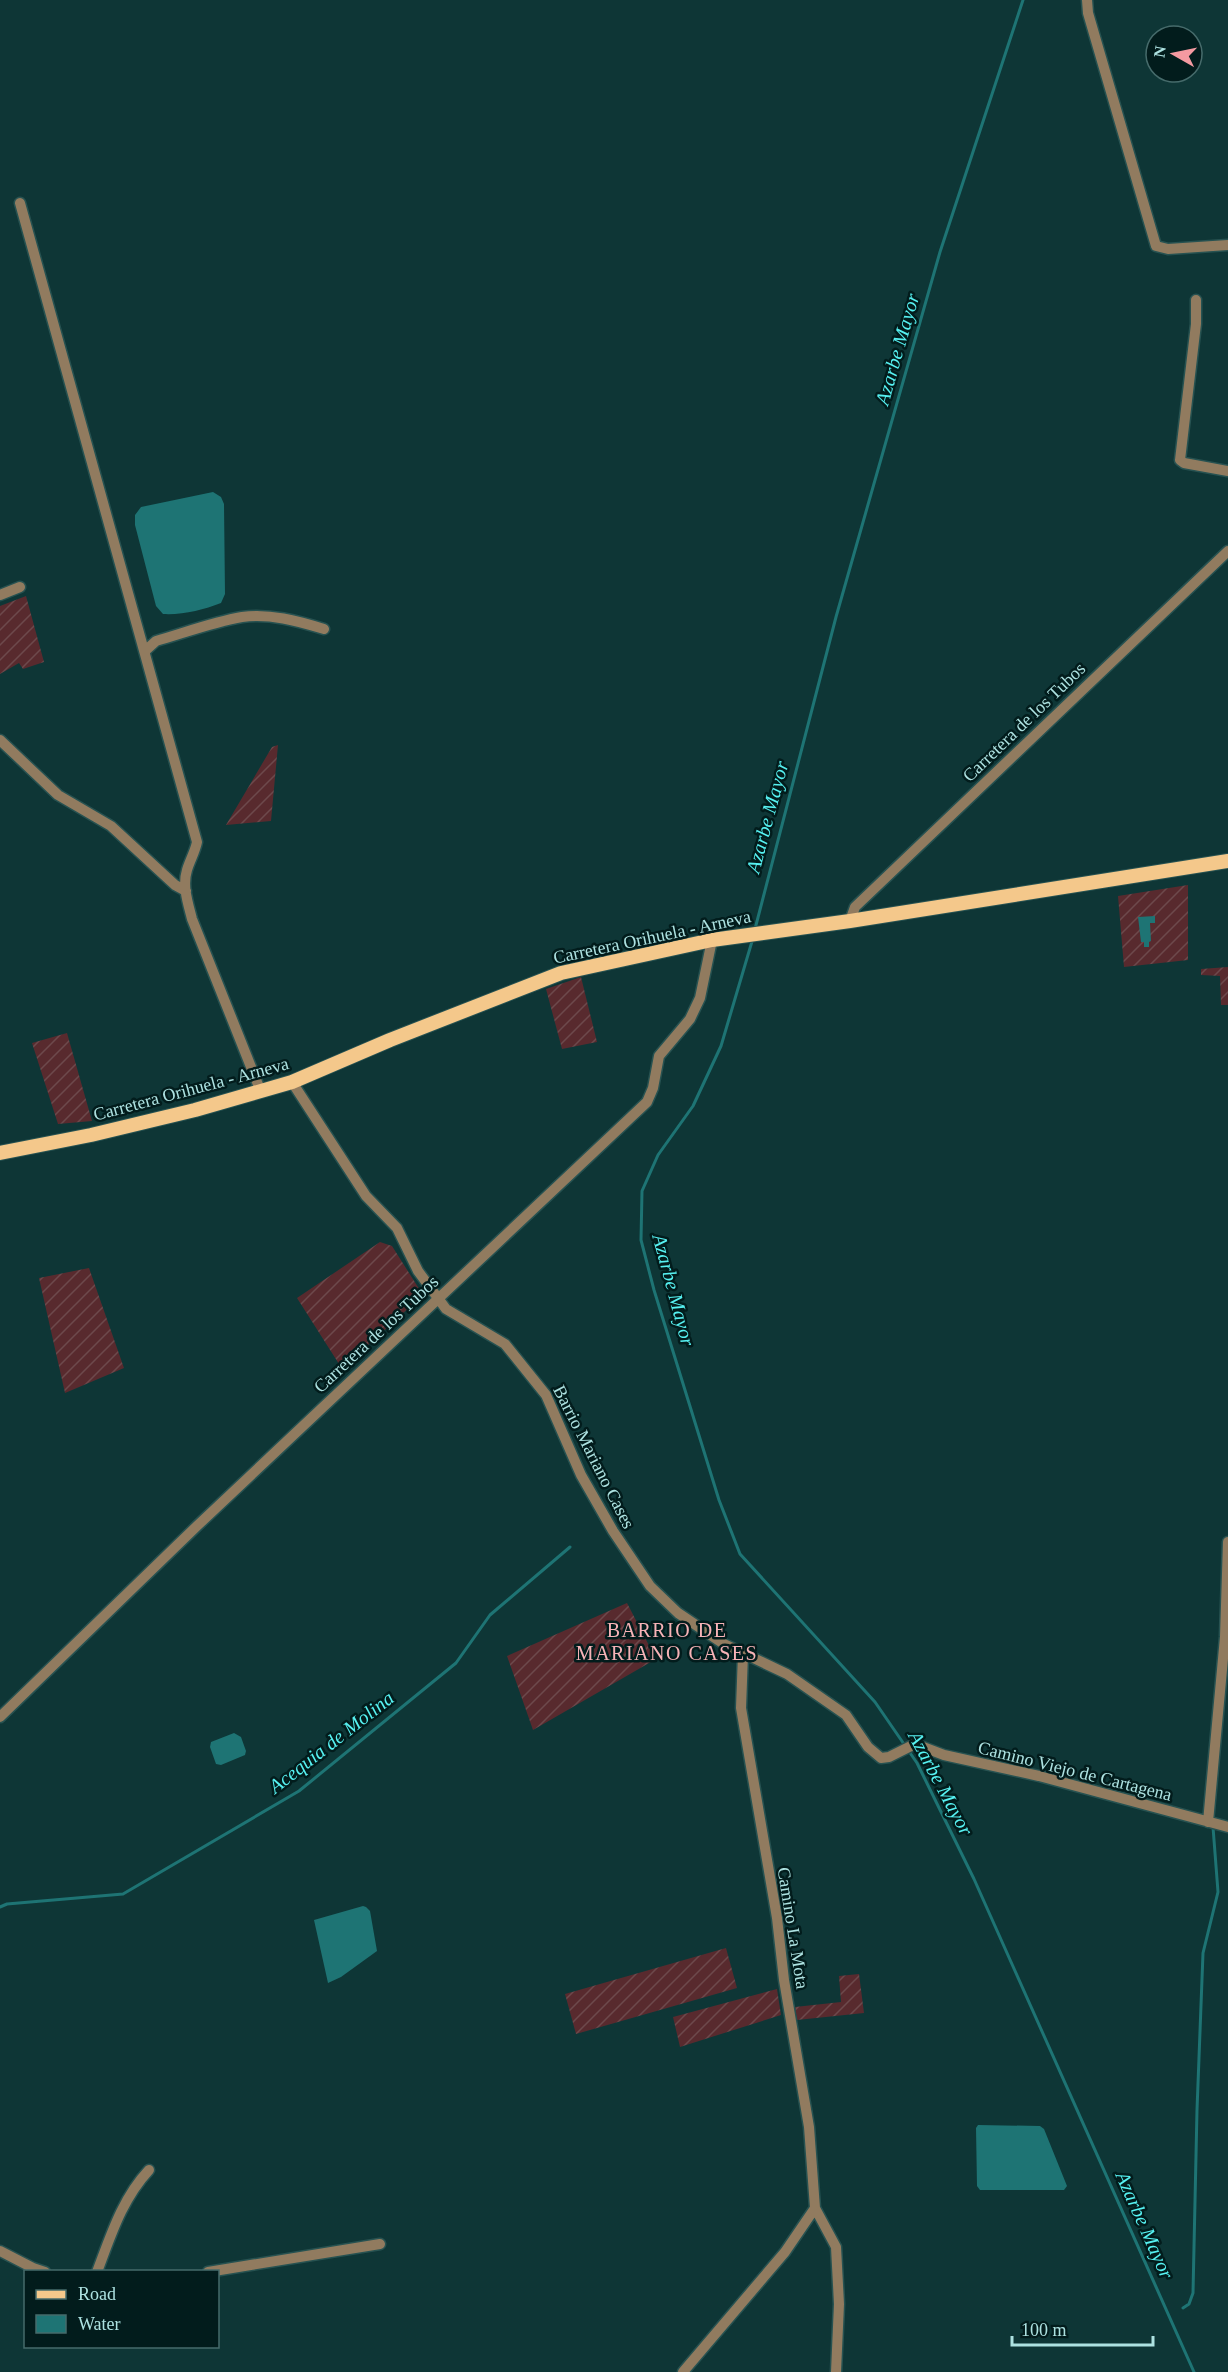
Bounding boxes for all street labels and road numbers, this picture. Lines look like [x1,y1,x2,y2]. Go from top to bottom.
street label: Carretera de los Tubos [959,658,1089,786]
street label: Carretera Orihuela - Arneva [551,906,753,968]
street label: Carretera Orihuela - Arneva [91,1053,291,1125]
street label: Carretera de los Tubos [310,1271,442,1397]
street label: Barrio Mariano Cases [549,1382,639,1532]
street label: Camino Viejo de Cartagena [976,1737,1174,1805]
street label: Camino La Mota [774,1866,812,1990]

